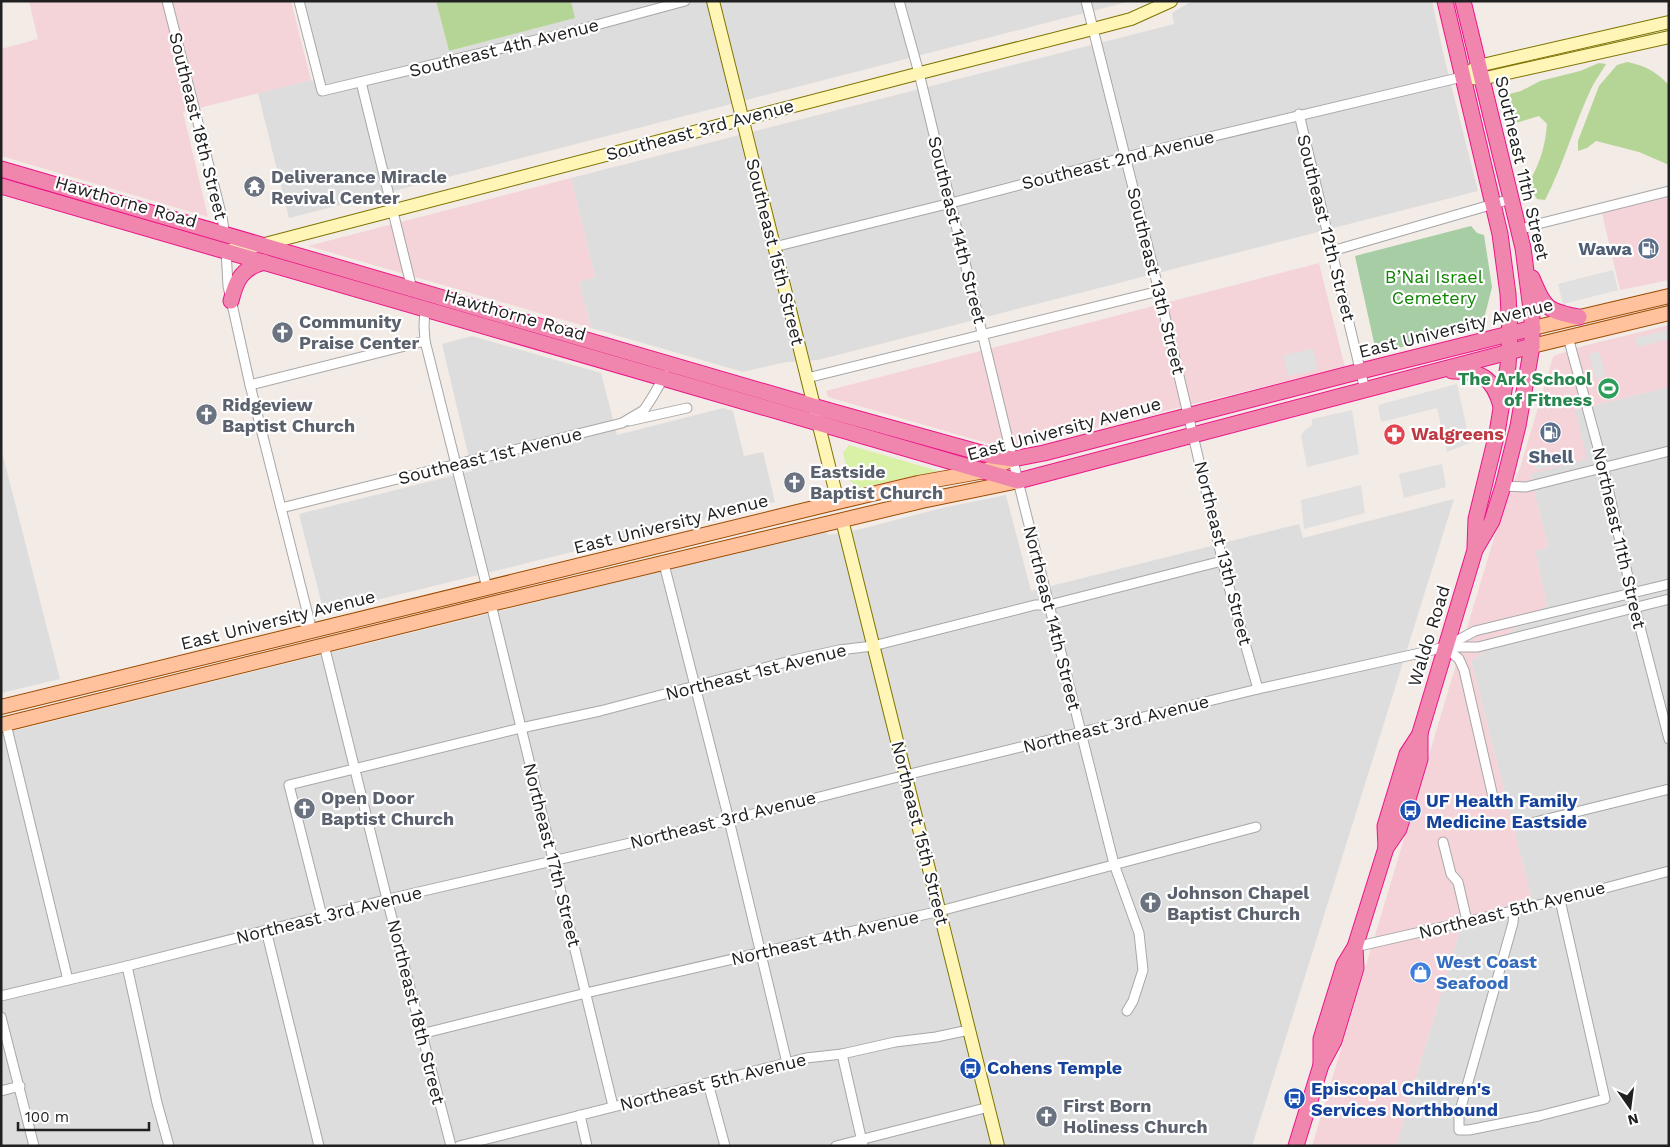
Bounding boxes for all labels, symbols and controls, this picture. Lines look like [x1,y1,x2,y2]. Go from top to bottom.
street label: Southeast 4th Avenue [407,14,601,81]
street label: Southeast 18th Street [165,30,232,222]
street label: Southeast 11th Street [1491,74,1554,263]
street label: Southeast 3rd Avenue [604,94,796,165]
street label: Southeast 2nd Avenue [1019,125,1216,194]
street label: Southeast 12th Street [1293,132,1360,324]
street label: Southeast 14th Street [924,134,991,326]
street label: Southeast 15th Street [742,156,809,348]
place label: Deliverance Miracle Revival Center [271,166,447,208]
street label: Hawthorne Road [53,171,199,232]
temple icon: Deliverance Miracle Revival Center [243,175,267,199]
street label: Southeast 13th Street [1123,185,1190,377]
fuel station icon: Wawa [1636,237,1660,261]
place label: Wawa [1578,238,1633,259]
park label: B’Nai Israel Cemetery [1385,266,1484,308]
street label: Hawthorne Road [442,284,588,345]
street label: East University Avenue [1356,293,1555,362]
place label: Community Praise Center [299,311,420,353]
church icon: Community Praise Center [271,320,295,344]
place label: The Ark School of Fitness [1458,368,1592,410]
sports icon: The Ark School of Fitness [1596,377,1620,401]
street label: East University Avenue [965,393,1163,465]
place label: Ridgeview Baptist Church [222,394,355,436]
church icon: Ridgeview Baptist Church [194,403,218,427]
fuel station icon: Shell [1539,420,1563,444]
pharmacy icon: Walgreens [1383,422,1407,446]
street label: Southeast 1st Avenue [396,423,584,489]
place label: Walgreens [1411,423,1504,444]
street label: Northeast 11th Street [1588,445,1651,631]
place label: Shell [1529,446,1574,467]
street label: Northeast 13th Street [1190,459,1257,648]
place label: Eastside Baptist Church [810,461,943,503]
church icon: Eastside Baptist Church [782,470,806,494]
street label: East University Avenue [571,489,770,558]
street label: Northeast 14th Street [1019,523,1086,713]
street label: Waldo Road [1403,583,1454,689]
street label: East University Avenue [178,585,377,654]
street label: Northeast 1st Avenue [663,639,849,704]
street label: Northeast 3rd Avenue [1021,690,1211,757]
street label: Northeast 15th Street [887,739,954,928]
street label: Northeast 17th Street [519,761,586,949]
street label: Northeast 3rd Avenue [628,786,818,853]
place label: Open Door Baptist Church [321,787,454,829]
place label: UF Health Family Medicine Eastside [1426,790,1587,832]
church icon: Open Door Baptist Church [293,796,317,820]
bus stop icon: UF Health Family Medicine Eastside [1398,799,1422,823]
street label: Northeast 5th Avenue [1417,876,1607,943]
street label: Northeast 3rd Avenue [234,881,424,948]
place label: Johnson Chapel Baptist Church [1167,882,1309,924]
church icon: Johnson Chapel Baptist Church [1139,891,1163,915]
street label: Northeast 4th Avenue [729,906,921,969]
street label: Northeast 18th Street [383,917,450,1107]
place label: West Coast Seafood [1436,951,1537,993]
shop icon: West Coast Seafood [1408,960,1432,984]
street label: Northeast 5th Avenue [618,1048,808,1115]
bus stop icon: Cohens Temple [959,1056,983,1080]
place label: Cohens Temple [987,1057,1122,1078]
place label: Episcopal Children's Services Northbound [1311,1078,1498,1120]
north arrow [1605,1082,1655,1132]
bus stop icon: Episcopal Children's Services Northbound [1283,1087,1307,1111]
place label: First Born Holiness Church [1063,1095,1208,1137]
scale bar [18,1100,149,1132]
church icon: First Born Holiness Church [1035,1104,1059,1128]
text: 100 m [25,1108,69,1126]
text: N [1626,1111,1640,1129]

